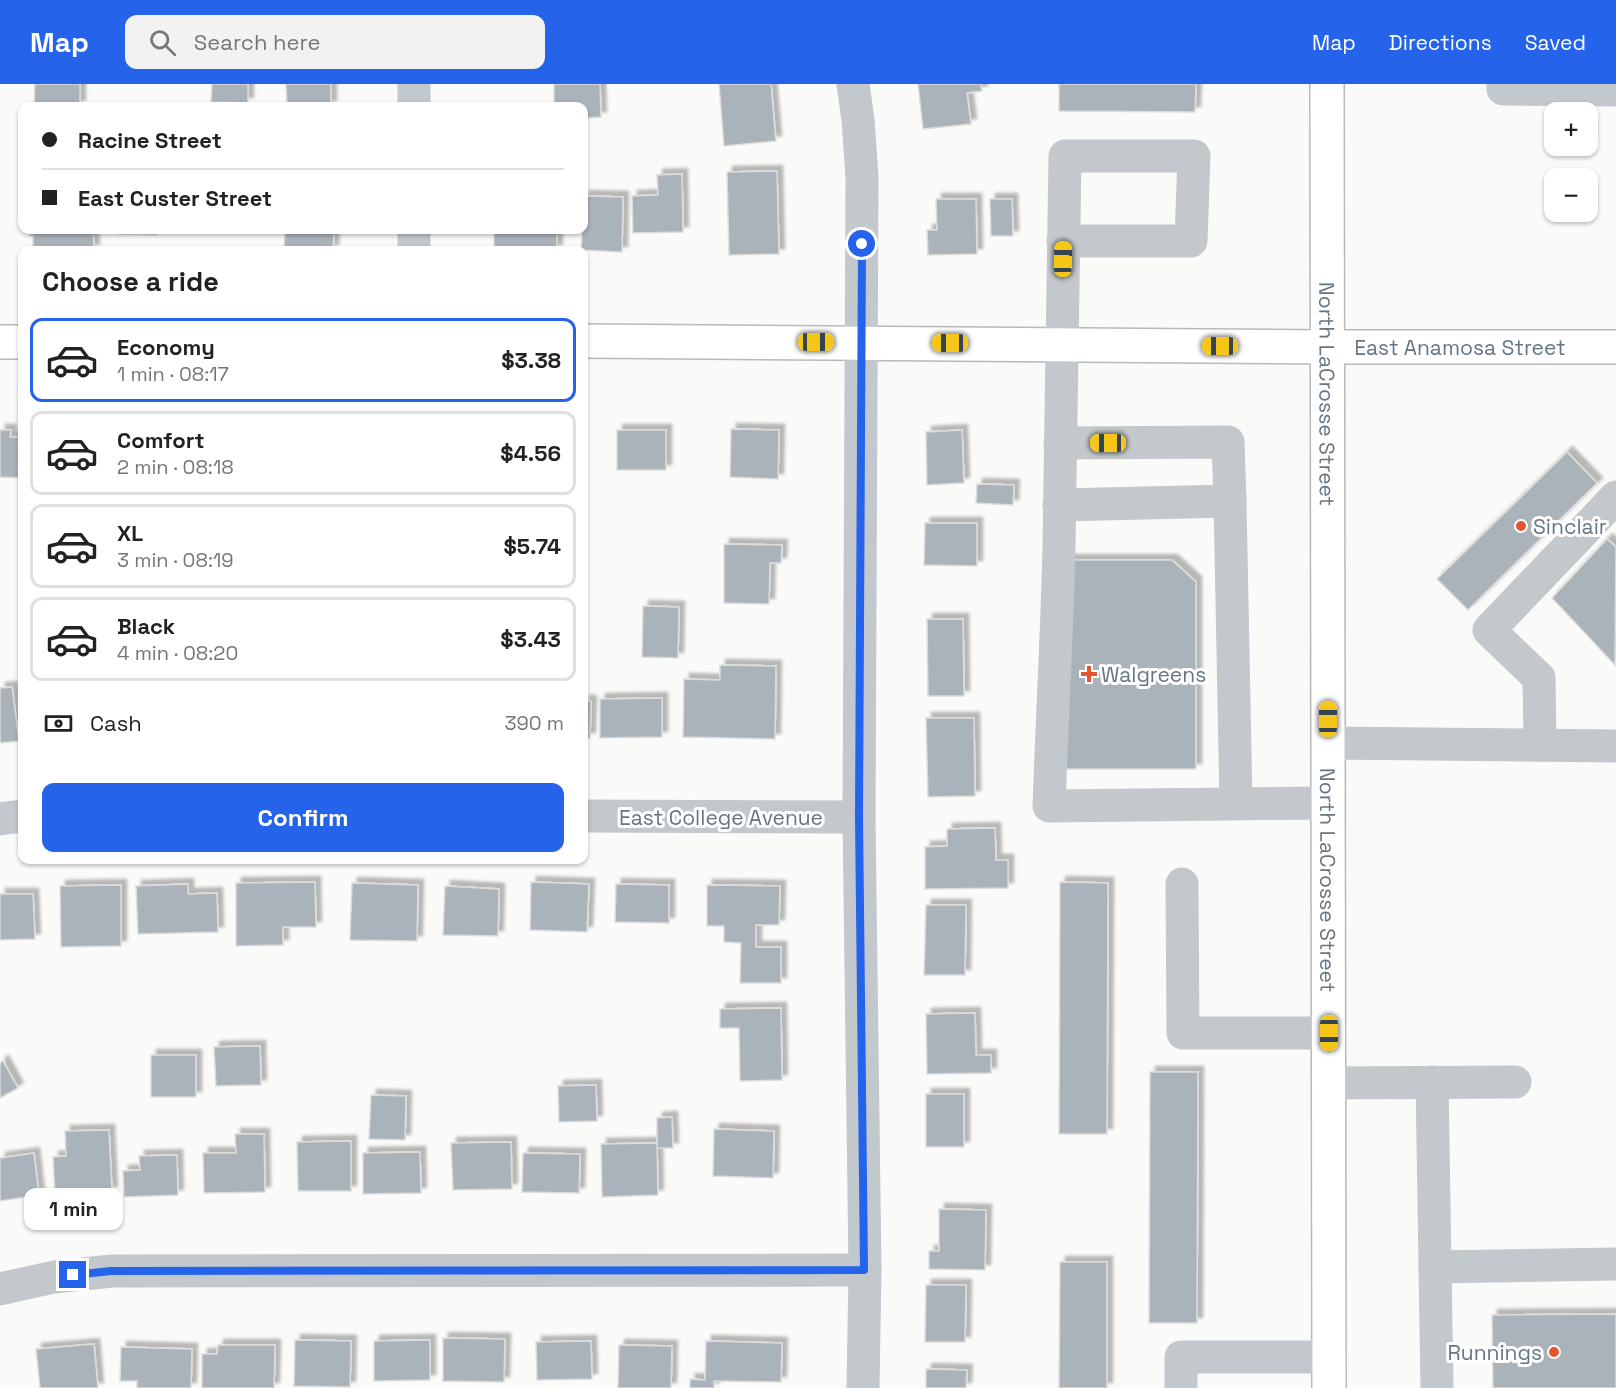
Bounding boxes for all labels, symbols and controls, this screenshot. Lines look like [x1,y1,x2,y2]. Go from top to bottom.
search box [125,15,545,69]
text: Map [30,24,89,60]
icon: search [146,26,179,59]
text: Search here [194,28,321,56]
text: Map [1312,29,1356,56]
text: Directions [1389,29,1492,56]
text: Saved [1525,29,1586,56]
map controls [1544,102,1598,222]
button: + [1544,102,1598,156]
text: Racine Street [78,126,222,154]
button: − [1544,168,1598,222]
text: East Custer Street [78,184,272,212]
route start [848,230,875,257]
car [1054,241,1072,277]
text: Choose a ride [42,264,219,299]
street label: North LaCrosse Street [1314,282,1341,506]
icon: car [45,333,99,387]
text: Economy [117,333,215,361]
car [798,333,834,351]
car [932,334,968,352]
street label: East Anamosa Street [1354,334,1566,361]
car [1202,337,1238,355]
text: $3.38 [501,346,561,374]
text: 1 min · 08:17 [117,361,229,387]
icon: car [45,426,99,480]
text: Comfort [117,426,205,454]
car [1090,434,1126,452]
text: $4.56 [500,439,561,467]
text: 2 min · 08:18 [117,454,234,480]
place label: Sinclair [1533,513,1607,540]
icon: car [45,519,99,573]
text: XL [117,519,143,547]
marker: Sinclair [1514,519,1528,533]
text: $5.74 [503,532,561,560]
text: 3 min · 08:19 [117,547,234,573]
icon: car [45,612,99,666]
text: Black [117,612,175,640]
text: $3.43 [500,625,561,653]
text: 4 min · 08:20 [117,640,238,666]
place label: Walgreens [1101,661,1206,688]
marker: Walgreens [1082,667,1096,681]
car [1319,701,1337,737]
icon: cash [42,707,75,740]
text: Cash [90,709,142,737]
text: 390 m [505,710,564,736]
street label: North LaCrosse Street [1315,768,1342,992]
button: Confirm [42,783,564,852]
street label: East College Avenue [619,804,823,831]
car [1320,1015,1338,1051]
callout: 1 min [23,1188,122,1230]
text: 1 min [49,1196,98,1222]
route end [59,1261,86,1288]
place label: Runnings [1448,1339,1542,1366]
marker: Runnings [1547,1345,1561,1359]

